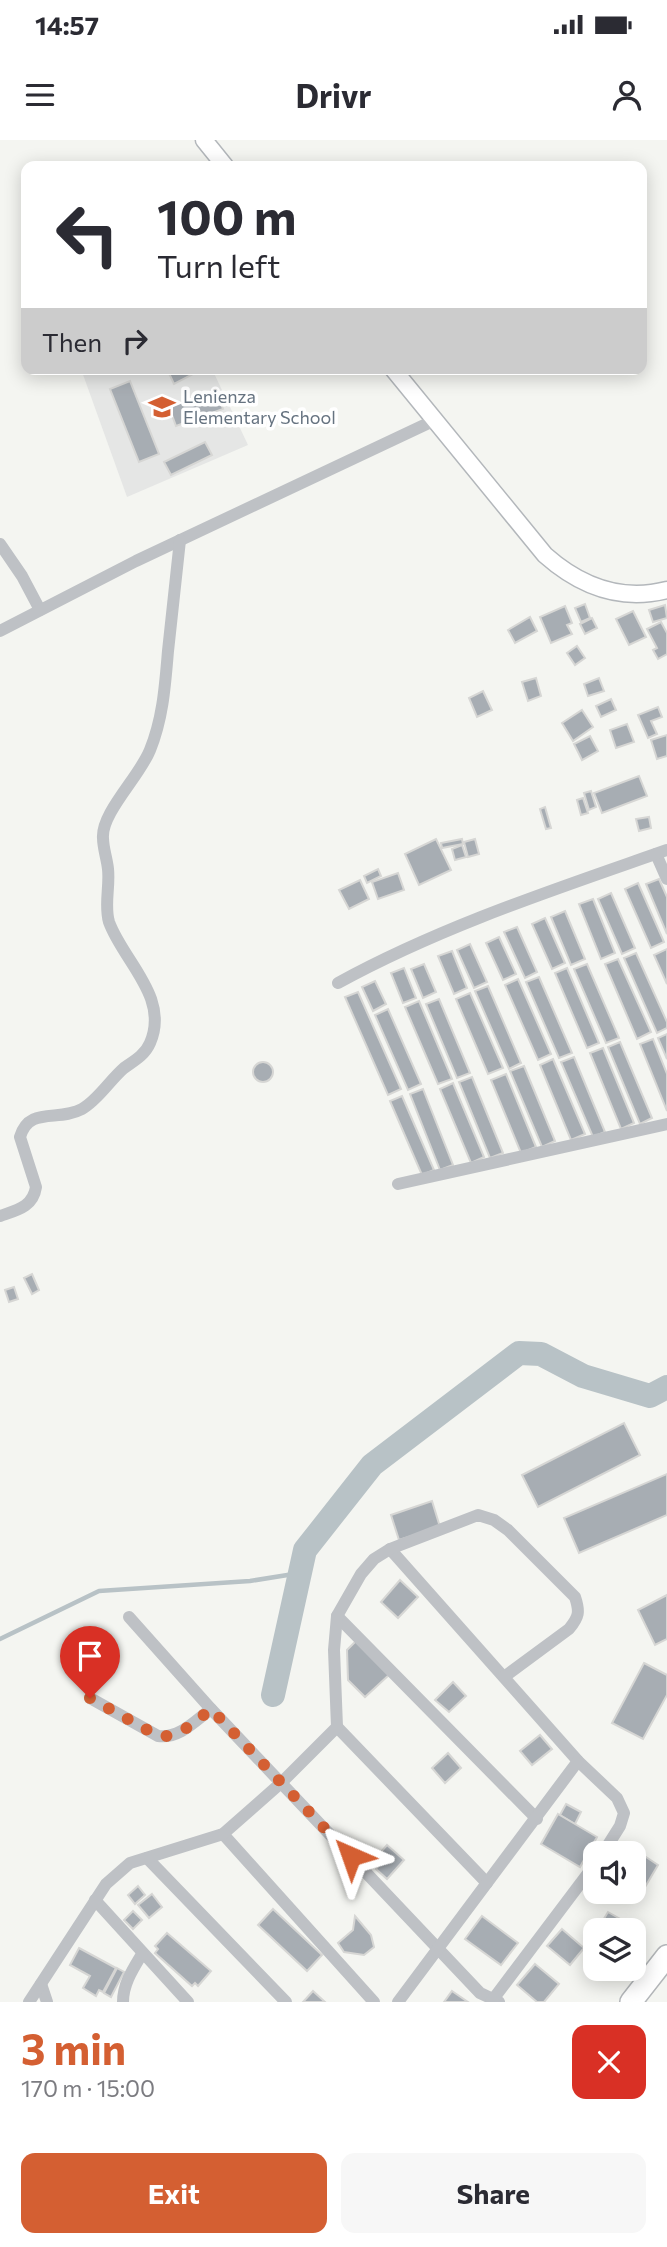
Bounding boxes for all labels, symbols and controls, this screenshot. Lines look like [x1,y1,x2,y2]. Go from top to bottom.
text: 14:57 [35,9,99,40]
text: Drivr [295,75,372,115]
icon: menu [21,76,59,114]
icon: person [608,76,646,114]
text: 100 m [157,185,296,245]
icon: left [42,189,133,280]
text: Turn left [157,245,281,285]
icon: right [116,322,154,360]
text: Then [42,326,102,357]
place label: Lenienza Elementary School [183,385,336,428]
school or university icon: Lenienza Elementary School [147,392,177,422]
pin [60,1626,120,1698]
icon: arrive [71,1637,109,1675]
position arrow [314,1819,388,1893]
map controls [583,1841,646,1981]
button: sound [583,1841,646,1904]
button: layers [583,1918,646,1981]
text: 3 min [21,2022,126,2074]
button: close [572,2025,646,2099]
text: 170 m · 15:00 [21,2074,155,2102]
button: Exit [21,2153,327,2233]
button: Share [341,2153,646,2233]

